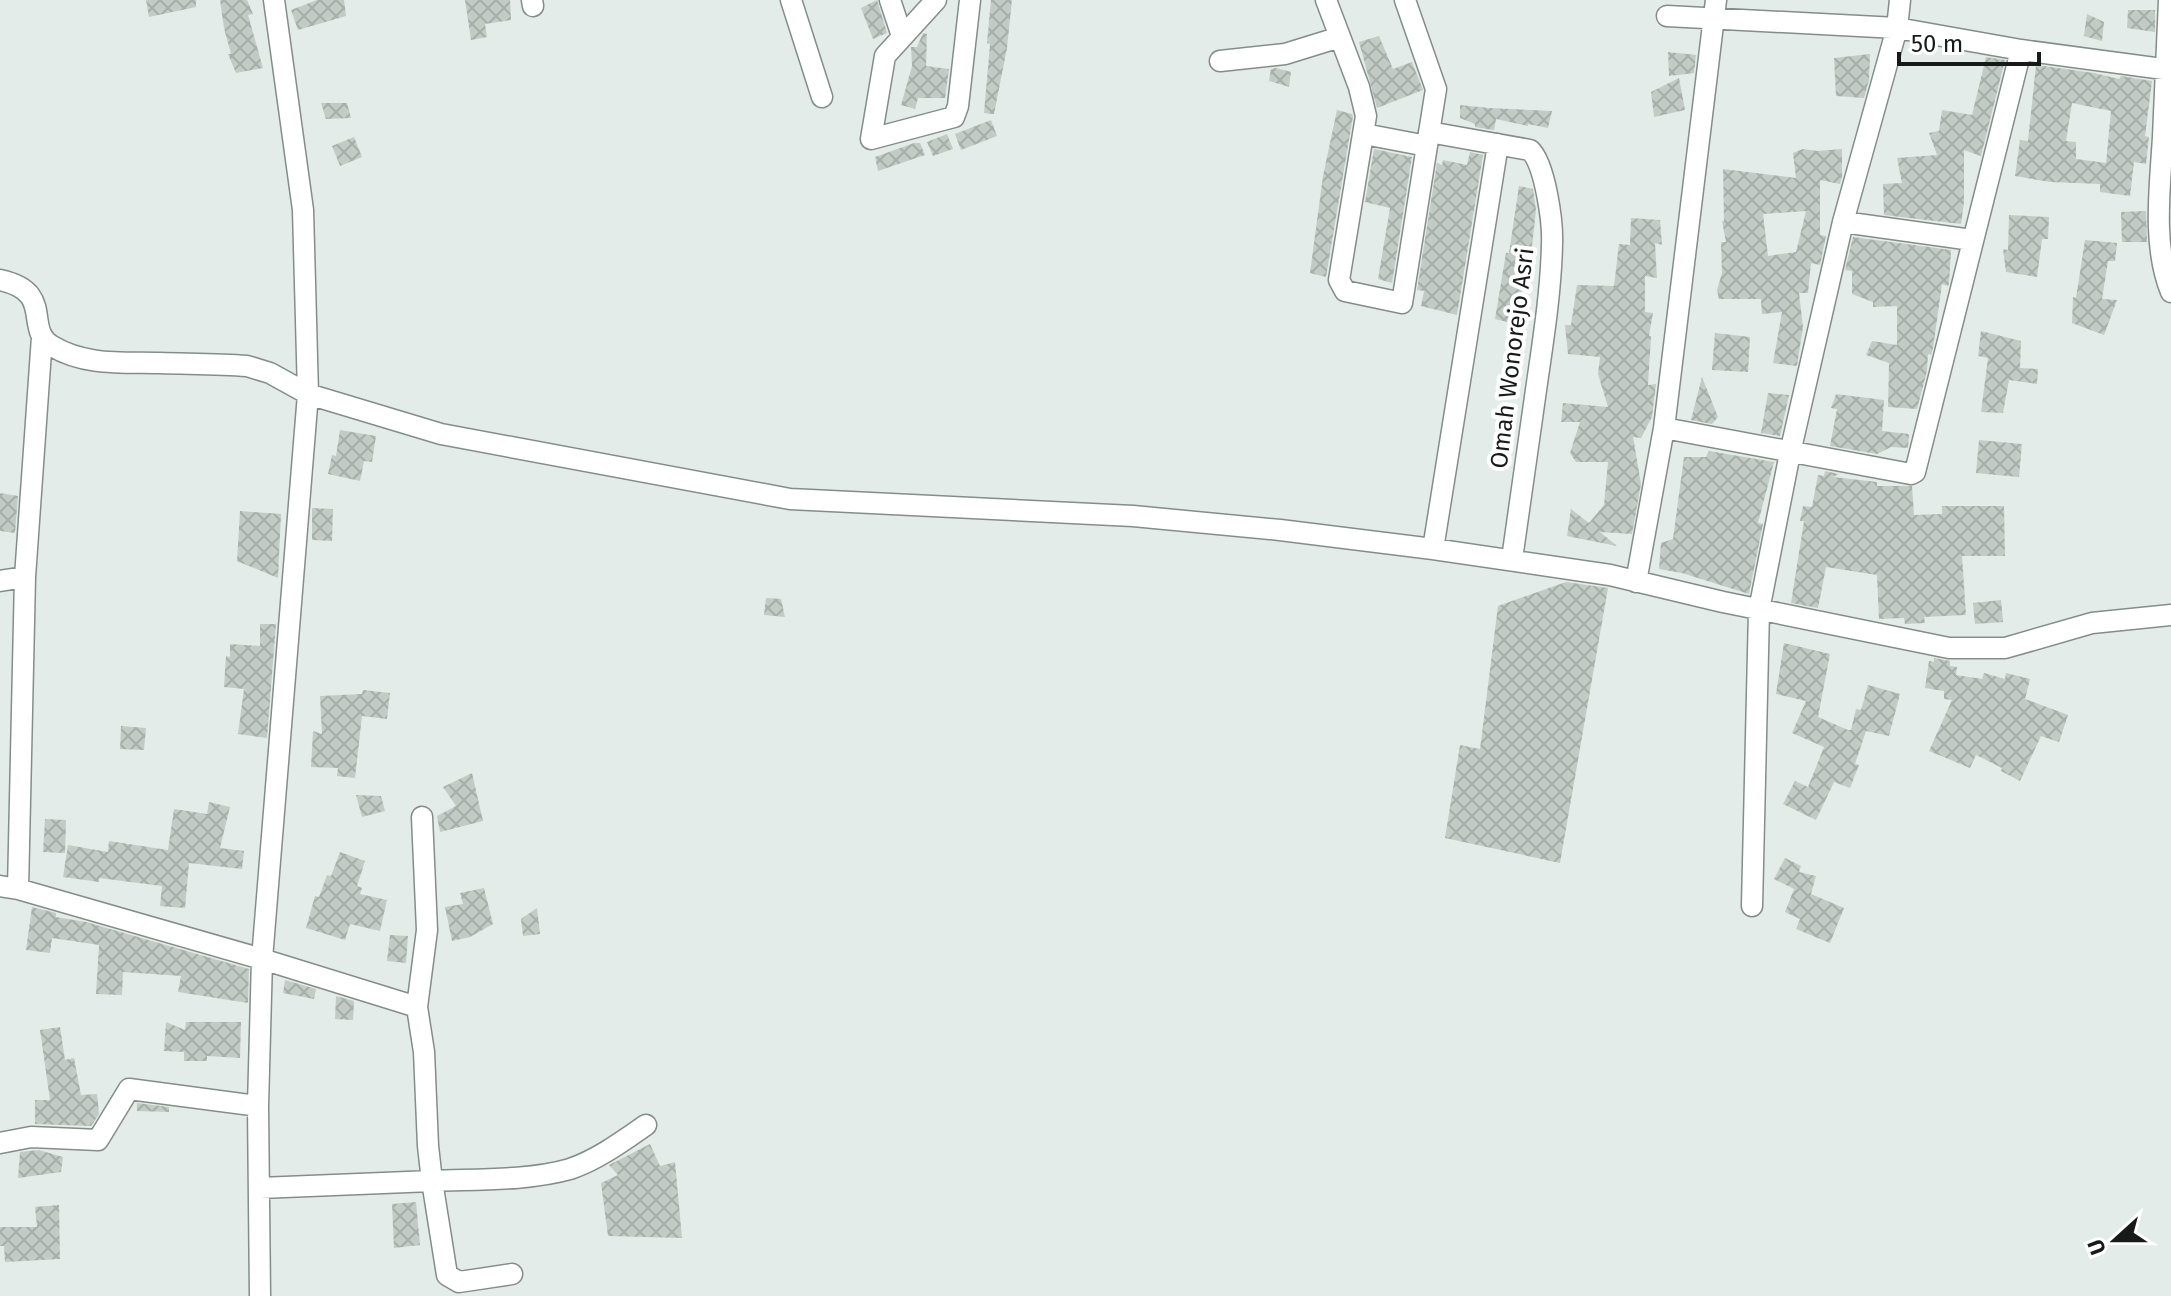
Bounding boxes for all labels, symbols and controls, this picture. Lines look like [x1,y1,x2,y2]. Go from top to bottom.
scale bar [1899,16,2039,66]
text: 50 m [1911,30,1963,58]
street label: Omah Wonorejo Asri [1485,246,1539,470]
north arrow [2075,1200,2155,1280]
text: U [2082,1235,2112,1259]

